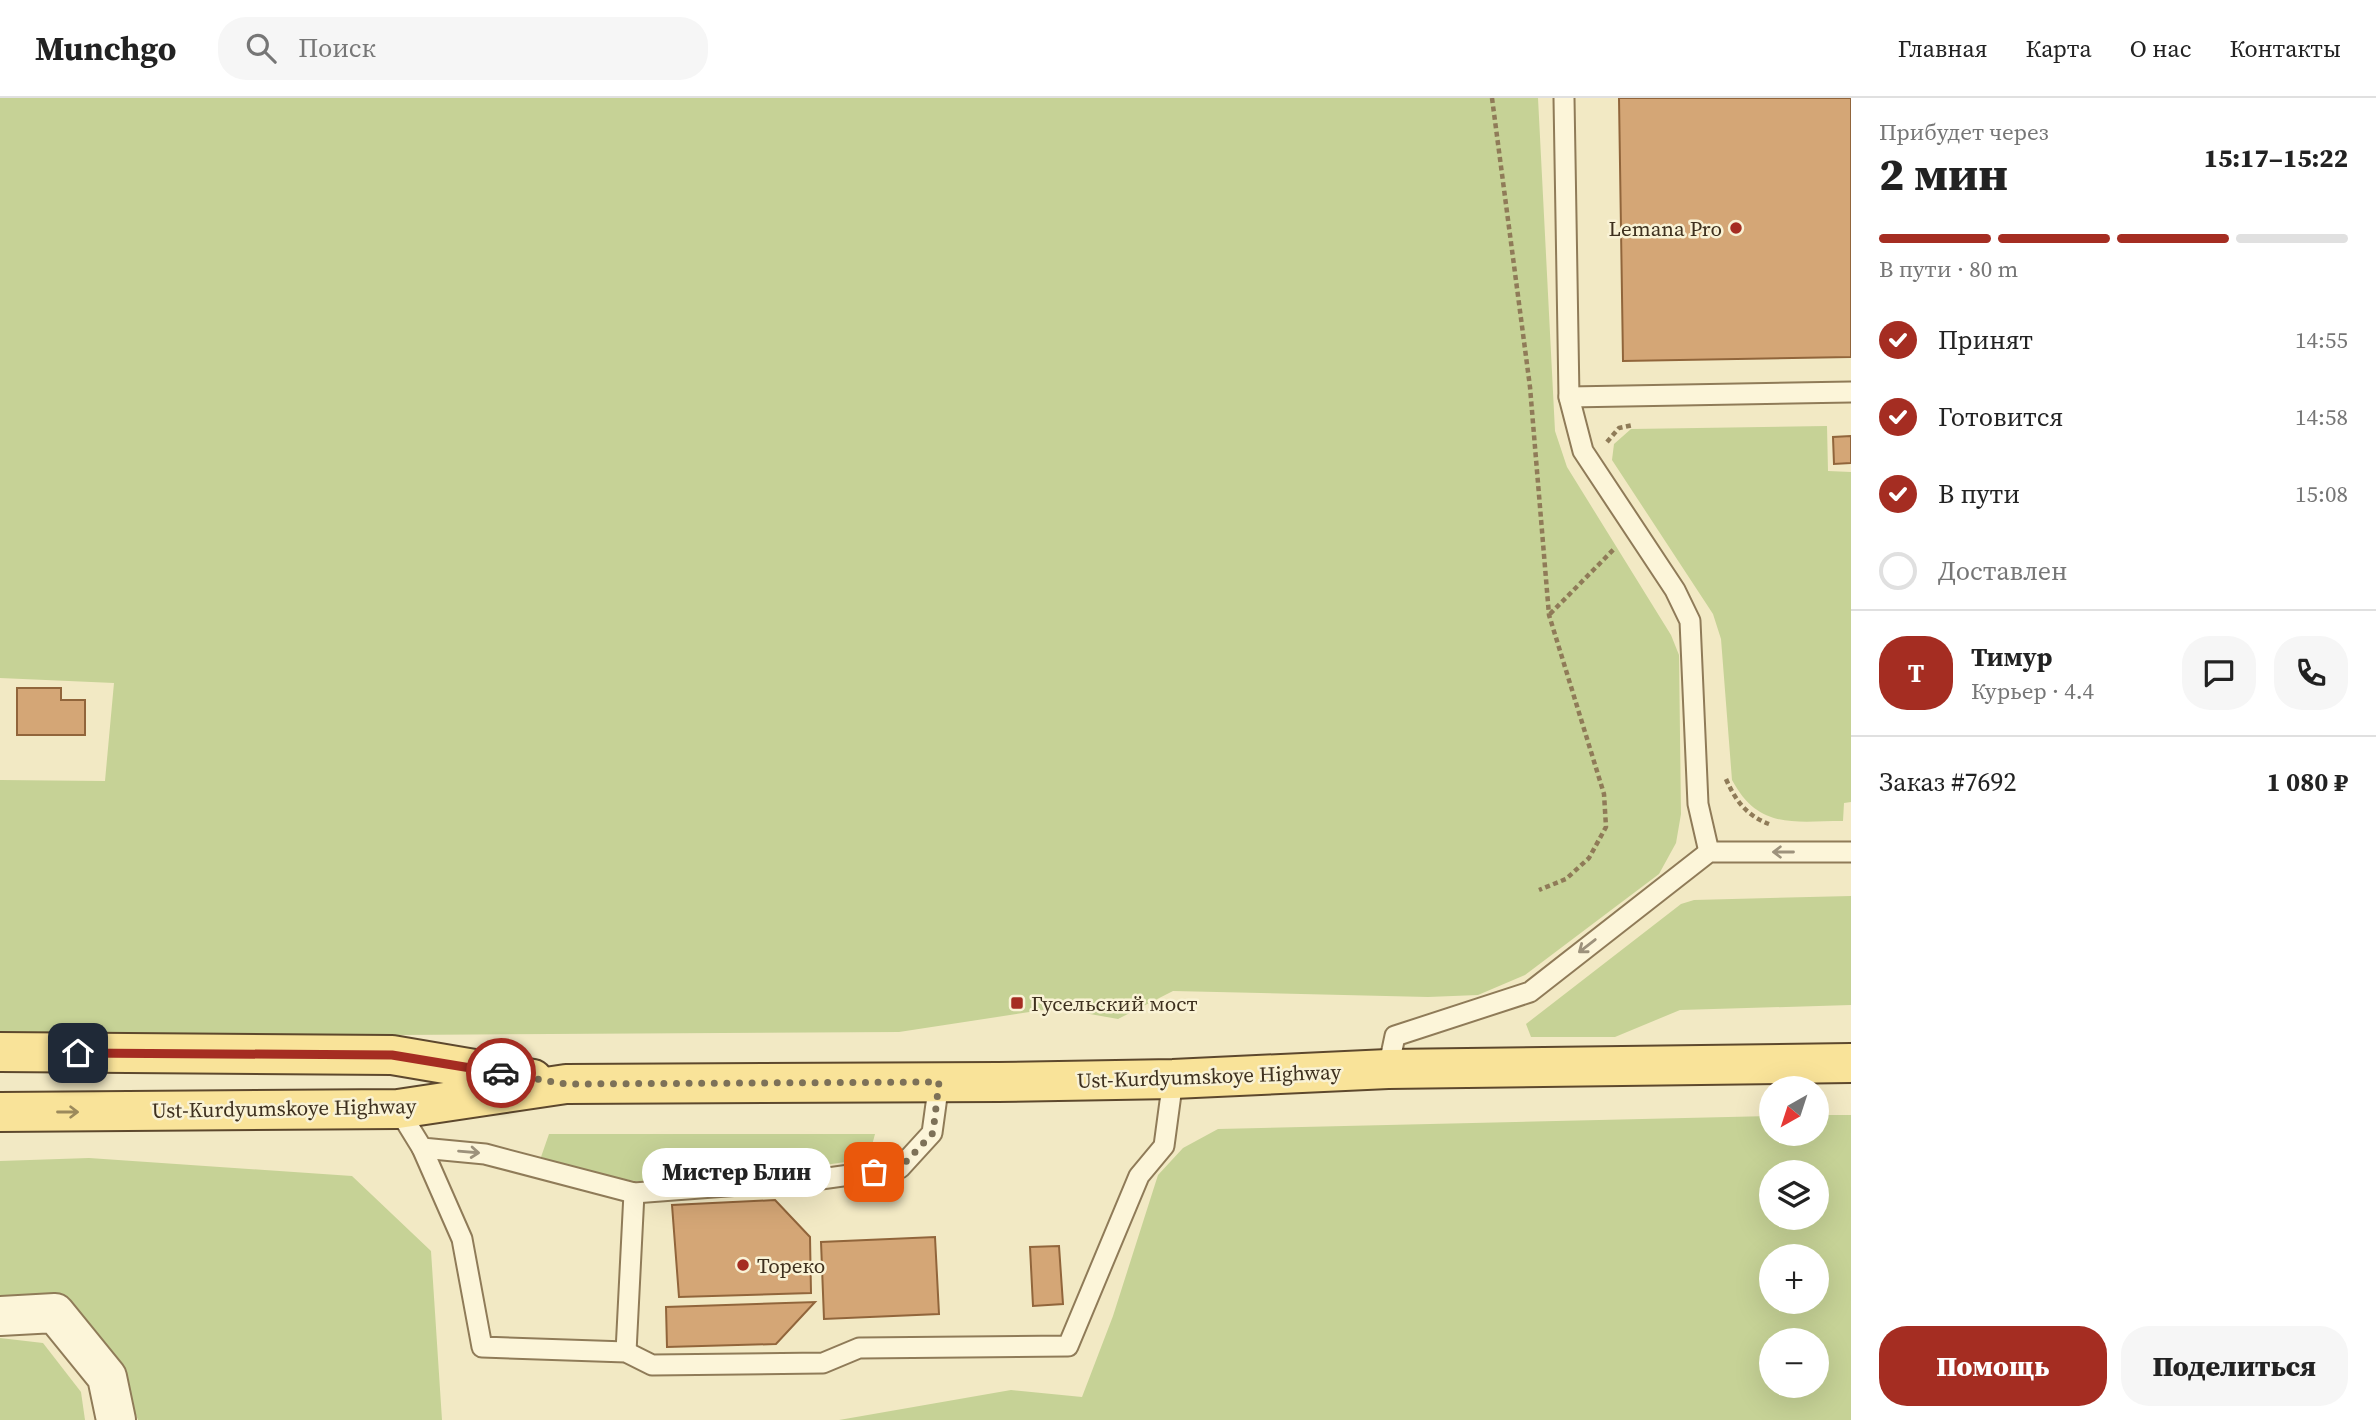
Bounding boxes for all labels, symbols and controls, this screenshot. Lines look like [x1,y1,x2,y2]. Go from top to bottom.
search box [218,17,708,80]
text: Munchgo [35,26,176,71]
icon: search [242,29,280,67]
text: Поиск [298,30,376,66]
text: Главная [1898,32,1987,65]
text: Карта [2025,32,2092,65]
text: О нас [2130,32,2191,65]
text: Контакты [2229,32,2341,65]
text: Прибудет через [1879,116,2049,148]
text: 15:17–15:22 [2204,140,2348,176]
text: 2 мин [1879,142,2008,205]
place label: Lemana Pro [1609,214,1722,243]
marker: Lemana Pro [1728,220,1744,236]
text: В пути · 80 m [1879,253,2018,285]
icon: check [1879,321,1917,359]
text: Принят [1938,322,2033,358]
text: 14:55 [2295,324,2348,356]
icon: check [1879,398,1917,436]
text: Готовится [1938,399,2063,435]
text: 14:58 [2295,401,2348,433]
icon: check [1879,475,1917,513]
text: В пути [1938,476,2020,512]
text: 15:08 [2295,478,2348,510]
text: Доставлен [1938,553,2067,589]
button: chat [2182,636,2256,710]
button: phone [2274,636,2348,710]
text: Тимур [1971,639,2052,675]
text: Т [1908,655,1924,691]
text: Курьер · 4.4 [1971,675,2094,707]
text: Заказ #7692 [1879,764,2017,800]
text: 1 080 ₽ [2266,764,2348,800]
one-way arrow [1772,845,1795,859]
one-way arrow [1579,938,1597,954]
place label: Гусельский мост [1031,989,1198,1018]
marker: Гусельский мост [1009,995,1025,1011]
pin [48,1023,108,1083]
icon: home [59,1034,97,1072]
courier [466,1038,536,1108]
icon: car [482,1054,520,1092]
street label: Ust-Kurdyumskoye Highway [1076,1057,1342,1095]
north arrow [1759,1076,1829,1146]
map controls [1759,1076,1829,1398]
street label: Ust-Kurdyumskoye Highway [151,1091,417,1125]
one-way arrow [56,1105,79,1119]
pin [844,1142,904,1202]
one-way arrow [457,1146,480,1159]
callout: Мистер Блин [643,1148,832,1196]
icon: bag [855,1153,893,1191]
text: Мистер Блин [662,1156,811,1188]
button: layers [1759,1160,1829,1230]
button: + [1759,1244,1829,1314]
place label: Тореко [757,1251,825,1280]
marker: Тореко [735,1257,751,1273]
button: Помощь [1879,1326,2107,1406]
button: Поделиться [2121,1326,2348,1406]
button: − [1759,1328,1829,1398]

